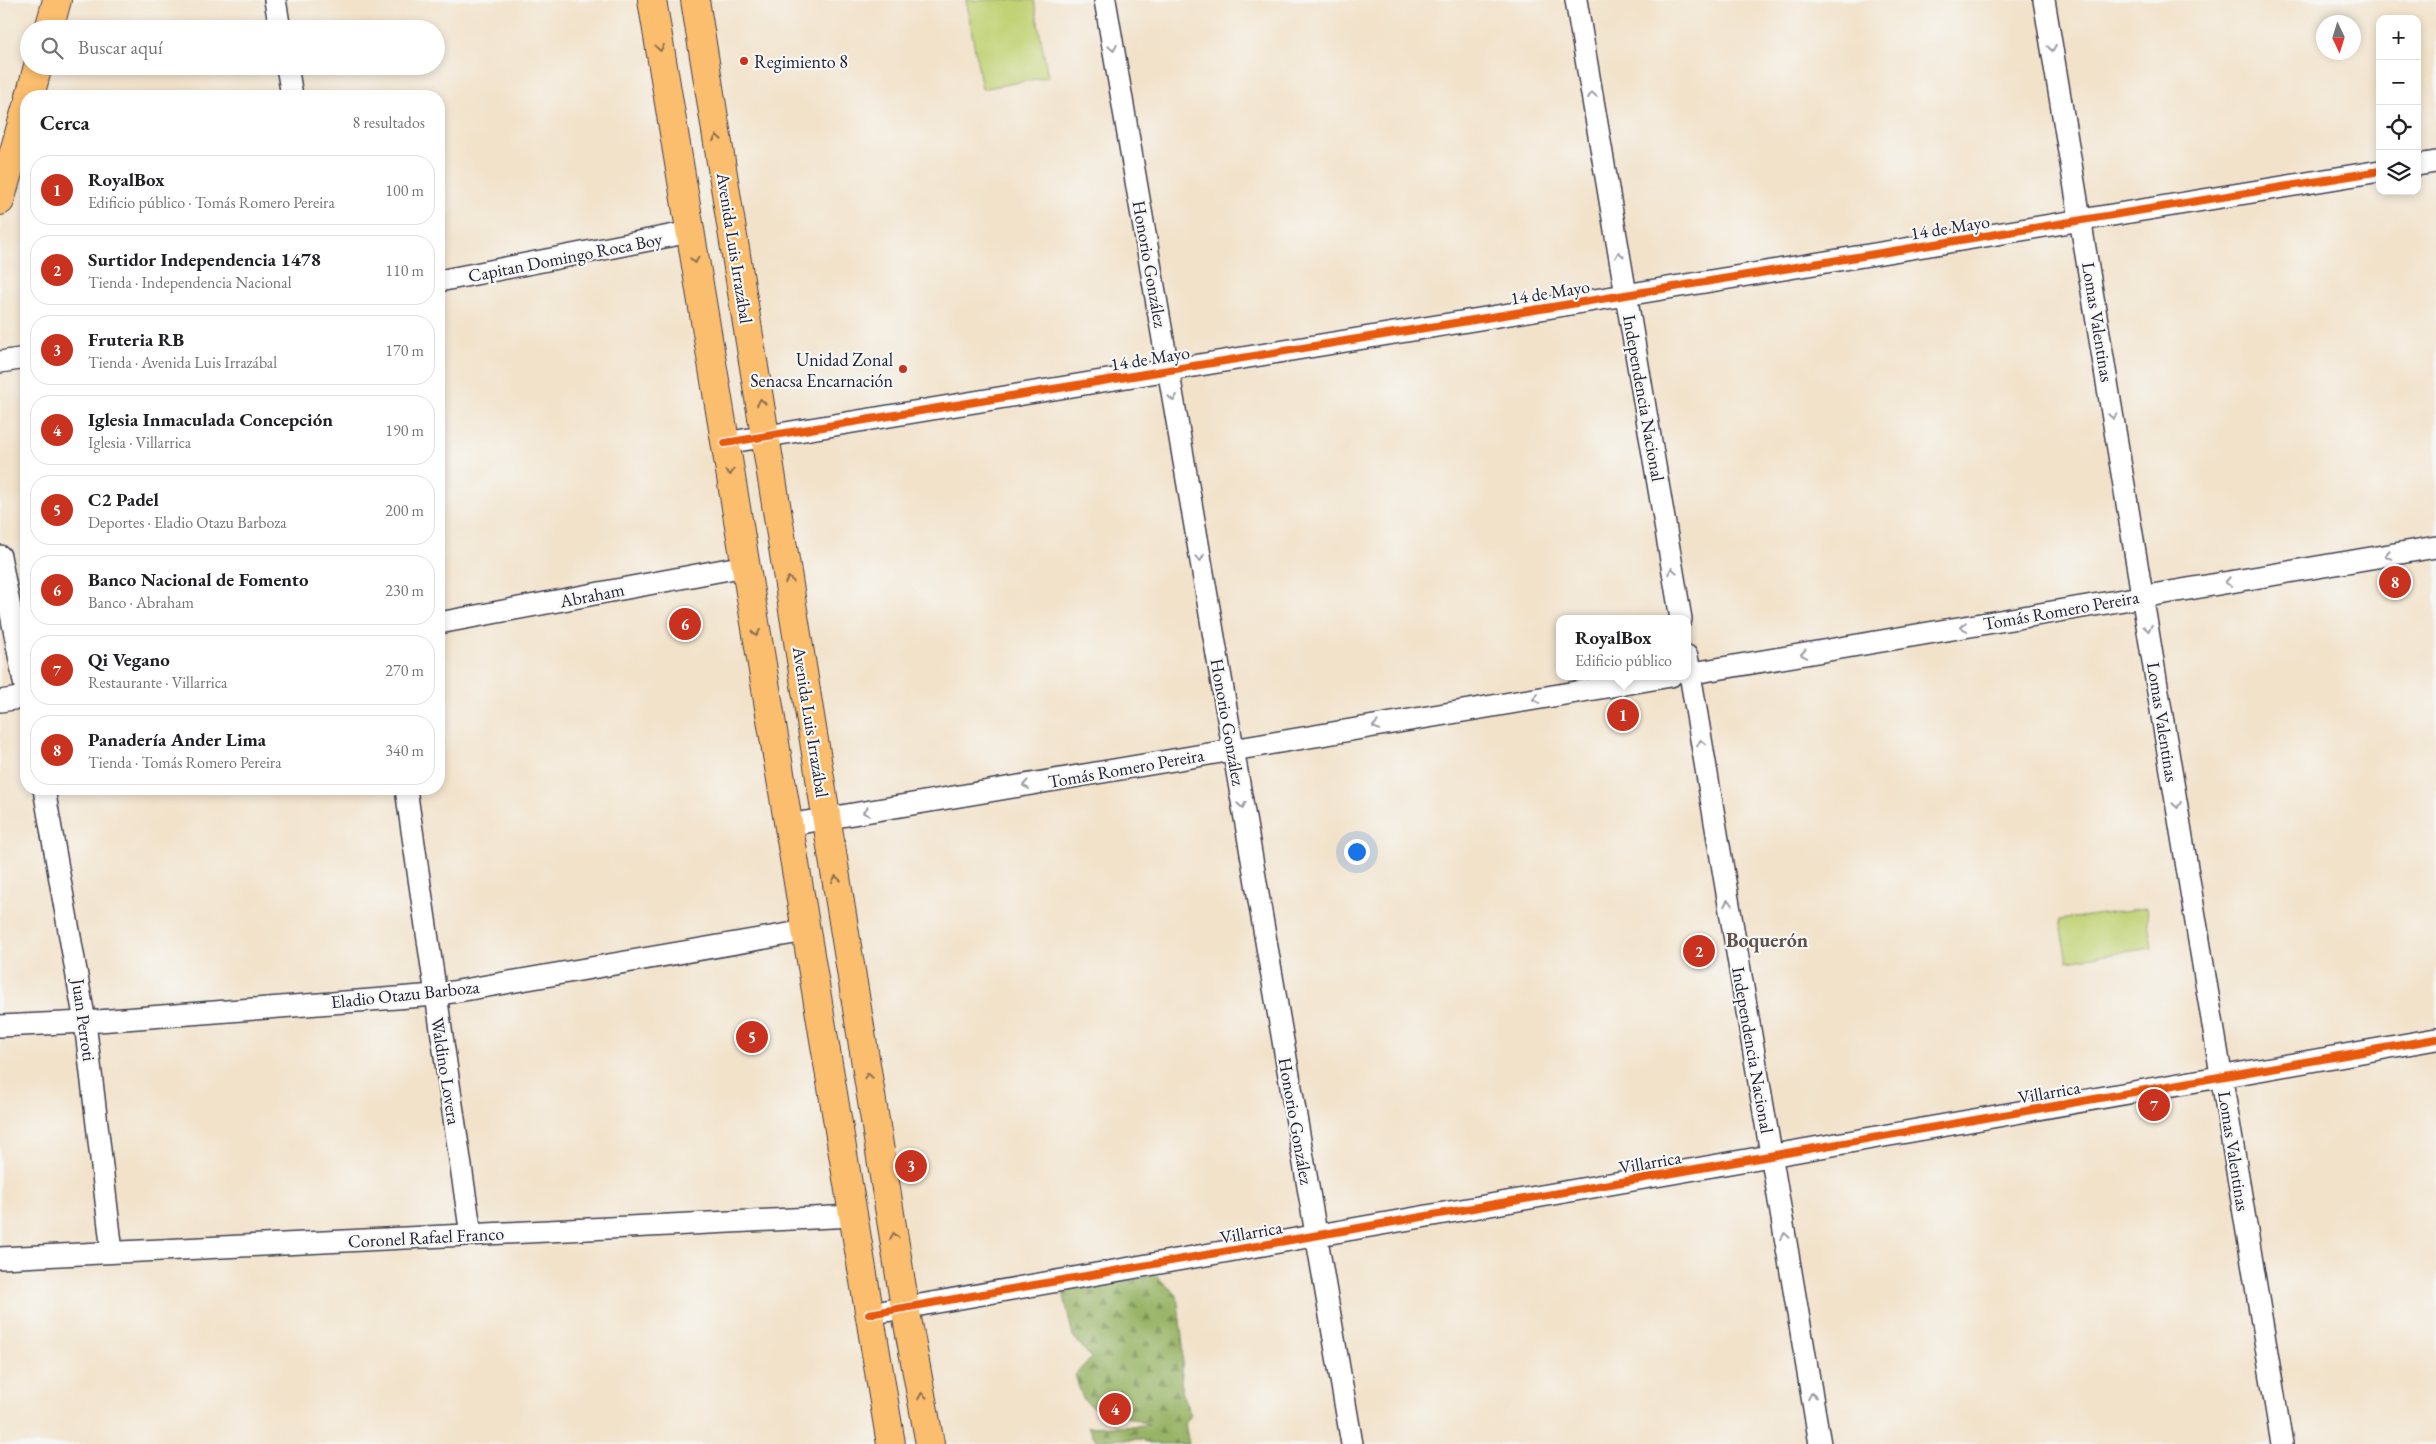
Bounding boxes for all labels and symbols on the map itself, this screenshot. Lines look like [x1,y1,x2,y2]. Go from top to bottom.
north arrow [2316,15,2361,60]
one-way arrow [654,44,664,52]
one-way arrow [1108,44,1118,52]
one-way arrow [2047,44,2057,52]
place label: Regimiento 8 [754,50,848,73]
marker: Regimiento 8 [738,55,750,67]
one-way arrow [1588,90,1598,99]
one-way arrow [713,134,723,143]
street label: Avenida Luis Irrazábal [712,170,758,325]
street label: Honorio González [1128,199,1173,329]
street label: 14 de Mayo [1909,209,1991,245]
street label: Capitan Domingo Roca Boy [466,227,664,287]
one-way arrow [1615,251,1625,259]
one-way arrow [689,256,699,265]
street label: Lomas Valentinas [2077,260,2119,384]
street label: 14 de Mayo [1509,274,1591,310]
street label: Independencia Nacional [1618,313,1670,483]
street label: 14 de Mayo [1109,340,1191,376]
place label: Unidad Zonal Senacsa Encarnación [750,348,893,392]
marker: Unidad Zonal Senacsa Encarnación [897,363,909,375]
one-way arrow [1168,394,1178,402]
one-way arrow [756,398,766,407]
one-way arrow [2107,412,2118,420]
one-way arrow [724,468,734,477]
one-way arrow [2384,549,2392,559]
one-way arrow [1195,554,1205,563]
pin: 8 [2379,563,2411,601]
one-way arrow [1668,566,1678,575]
one-way arrow [784,576,795,584]
street label: Abraham [557,577,626,613]
one-way arrow [2223,577,2232,587]
street label: Tomás Romero Pereira [1981,585,2141,635]
pin: 6 [669,605,701,643]
one-way arrow [1960,621,1968,631]
one-way arrow [2142,623,2152,632]
one-way arrow [751,628,761,637]
street label: Avenida Luis Irrazábal [788,644,834,799]
one-way arrow [1799,648,1808,658]
street label: Honorio González [1206,657,1251,787]
street label: Lomas Valentinas [2142,660,2184,784]
one-way arrow [1532,693,1541,703]
pin: 1 [1607,696,1639,734]
one-way arrow [1372,720,1380,731]
one-way arrow [1697,738,1707,747]
street label: Tomás Romero Pereira [1046,743,1206,793]
one-way arrow [1022,780,1031,790]
one-way arrow [1237,800,1247,809]
one-way arrow [2172,801,2182,810]
one-way arrow [862,807,870,817]
your location [1344,839,1370,865]
one-way arrow [831,874,842,882]
one-way arrow [1724,899,1734,907]
district label: Boquerón [1726,927,1808,953]
pin: 2 [1683,932,1715,970]
street label: Independencia Nacional [1727,965,1779,1135]
street label: Juan Perroti [67,975,101,1063]
street label: Eladio Otazu Barboza [330,975,481,1013]
street label: Waldino Lovera [426,1016,466,1127]
pin: 5 [736,1018,768,1056]
street label: Honorio González [1274,1056,1319,1186]
one-way arrow [863,1071,873,1080]
street label: Villarrica [2016,1075,2083,1109]
pin: 7 [2138,1086,2170,1124]
street label: Lomas Valentinas [2213,1089,2255,1213]
street label: Villarrica [1617,1145,1684,1179]
pin: 3 [895,1147,927,1185]
street label: Villarrica [1218,1215,1285,1249]
street label: Coronel Rafael Franco [347,1221,505,1253]
one-way arrow [1780,1231,1790,1240]
one-way arrow [889,1232,899,1240]
pin: 4 [1099,1390,1131,1428]
one-way arrow [917,1392,927,1400]
one-way arrow [1807,1392,1817,1400]

